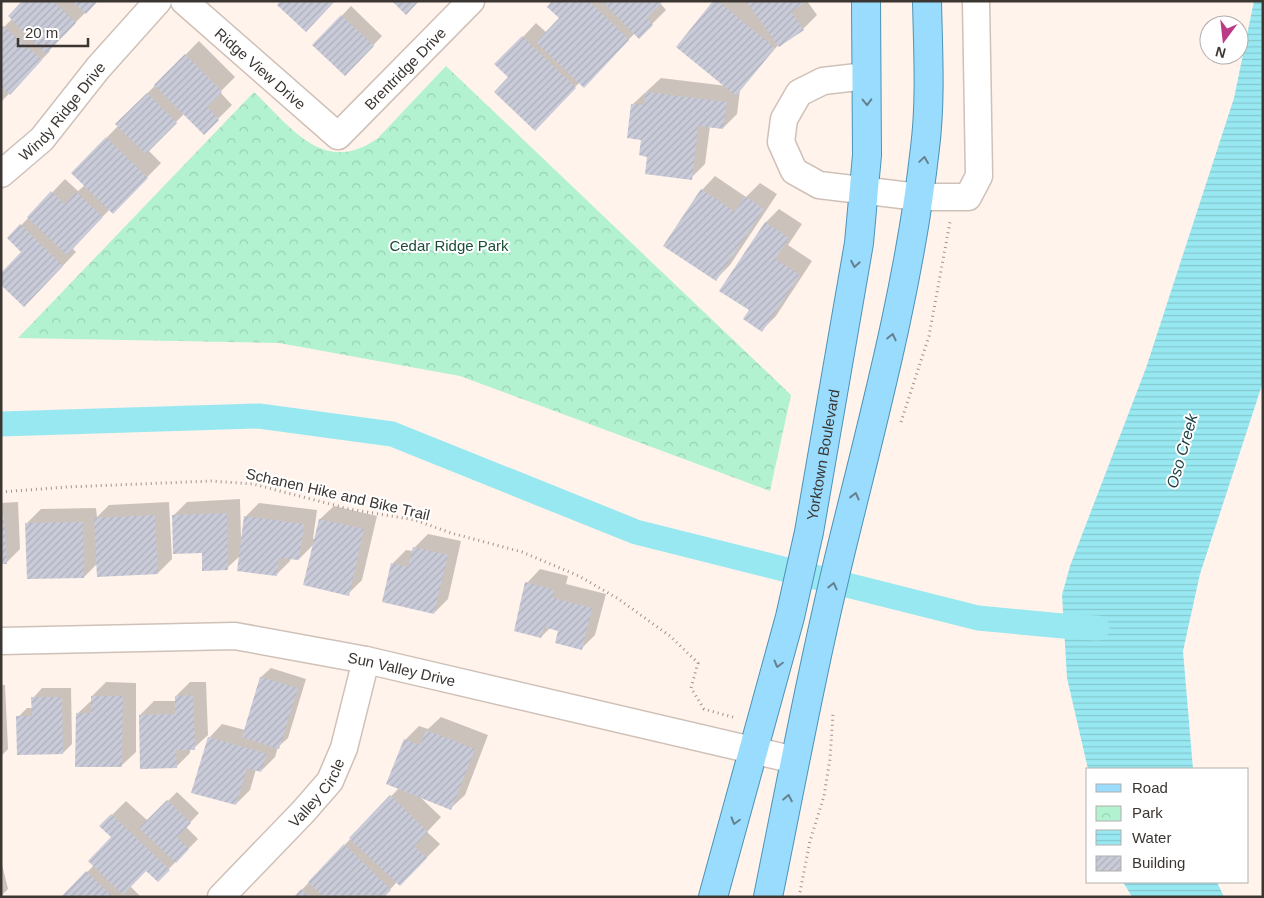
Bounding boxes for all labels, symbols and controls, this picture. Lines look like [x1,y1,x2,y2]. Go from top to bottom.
scale bar [18,15,88,47]
north arrow [1199,15,1249,65]
text: 20 m [25,24,58,41]
street label: Ridge View Drive [212,24,309,112]
street label: Brentridge Drive [361,24,449,113]
text: N [1214,44,1228,62]
street label: Windy Ridge Drive [15,58,108,164]
one-way arrow [862,99,872,107]
one-way arrow [918,156,928,165]
park label: Cedar Ridge Park [389,237,509,254]
one-way arrow [851,260,861,269]
one-way arrow [886,333,897,342]
street label: Yorktown Boulevard [803,388,842,522]
water label: Oso Creek [1163,411,1201,490]
street label: Schanen Hike and Bike Trail [244,465,432,523]
one-way arrow [849,491,860,500]
one-way arrow [827,582,838,590]
street label: Sun Valley Drive [347,648,457,689]
one-way arrow [773,660,784,668]
street label: Valley Circle [285,756,347,830]
legend [1086,768,1249,883]
text: Road [1132,779,1168,796]
one-way arrow [782,793,793,802]
text: Park [1132,804,1163,821]
one-way arrow [730,816,740,824]
text: Water [1132,829,1171,846]
text: Building [1132,854,1185,871]

